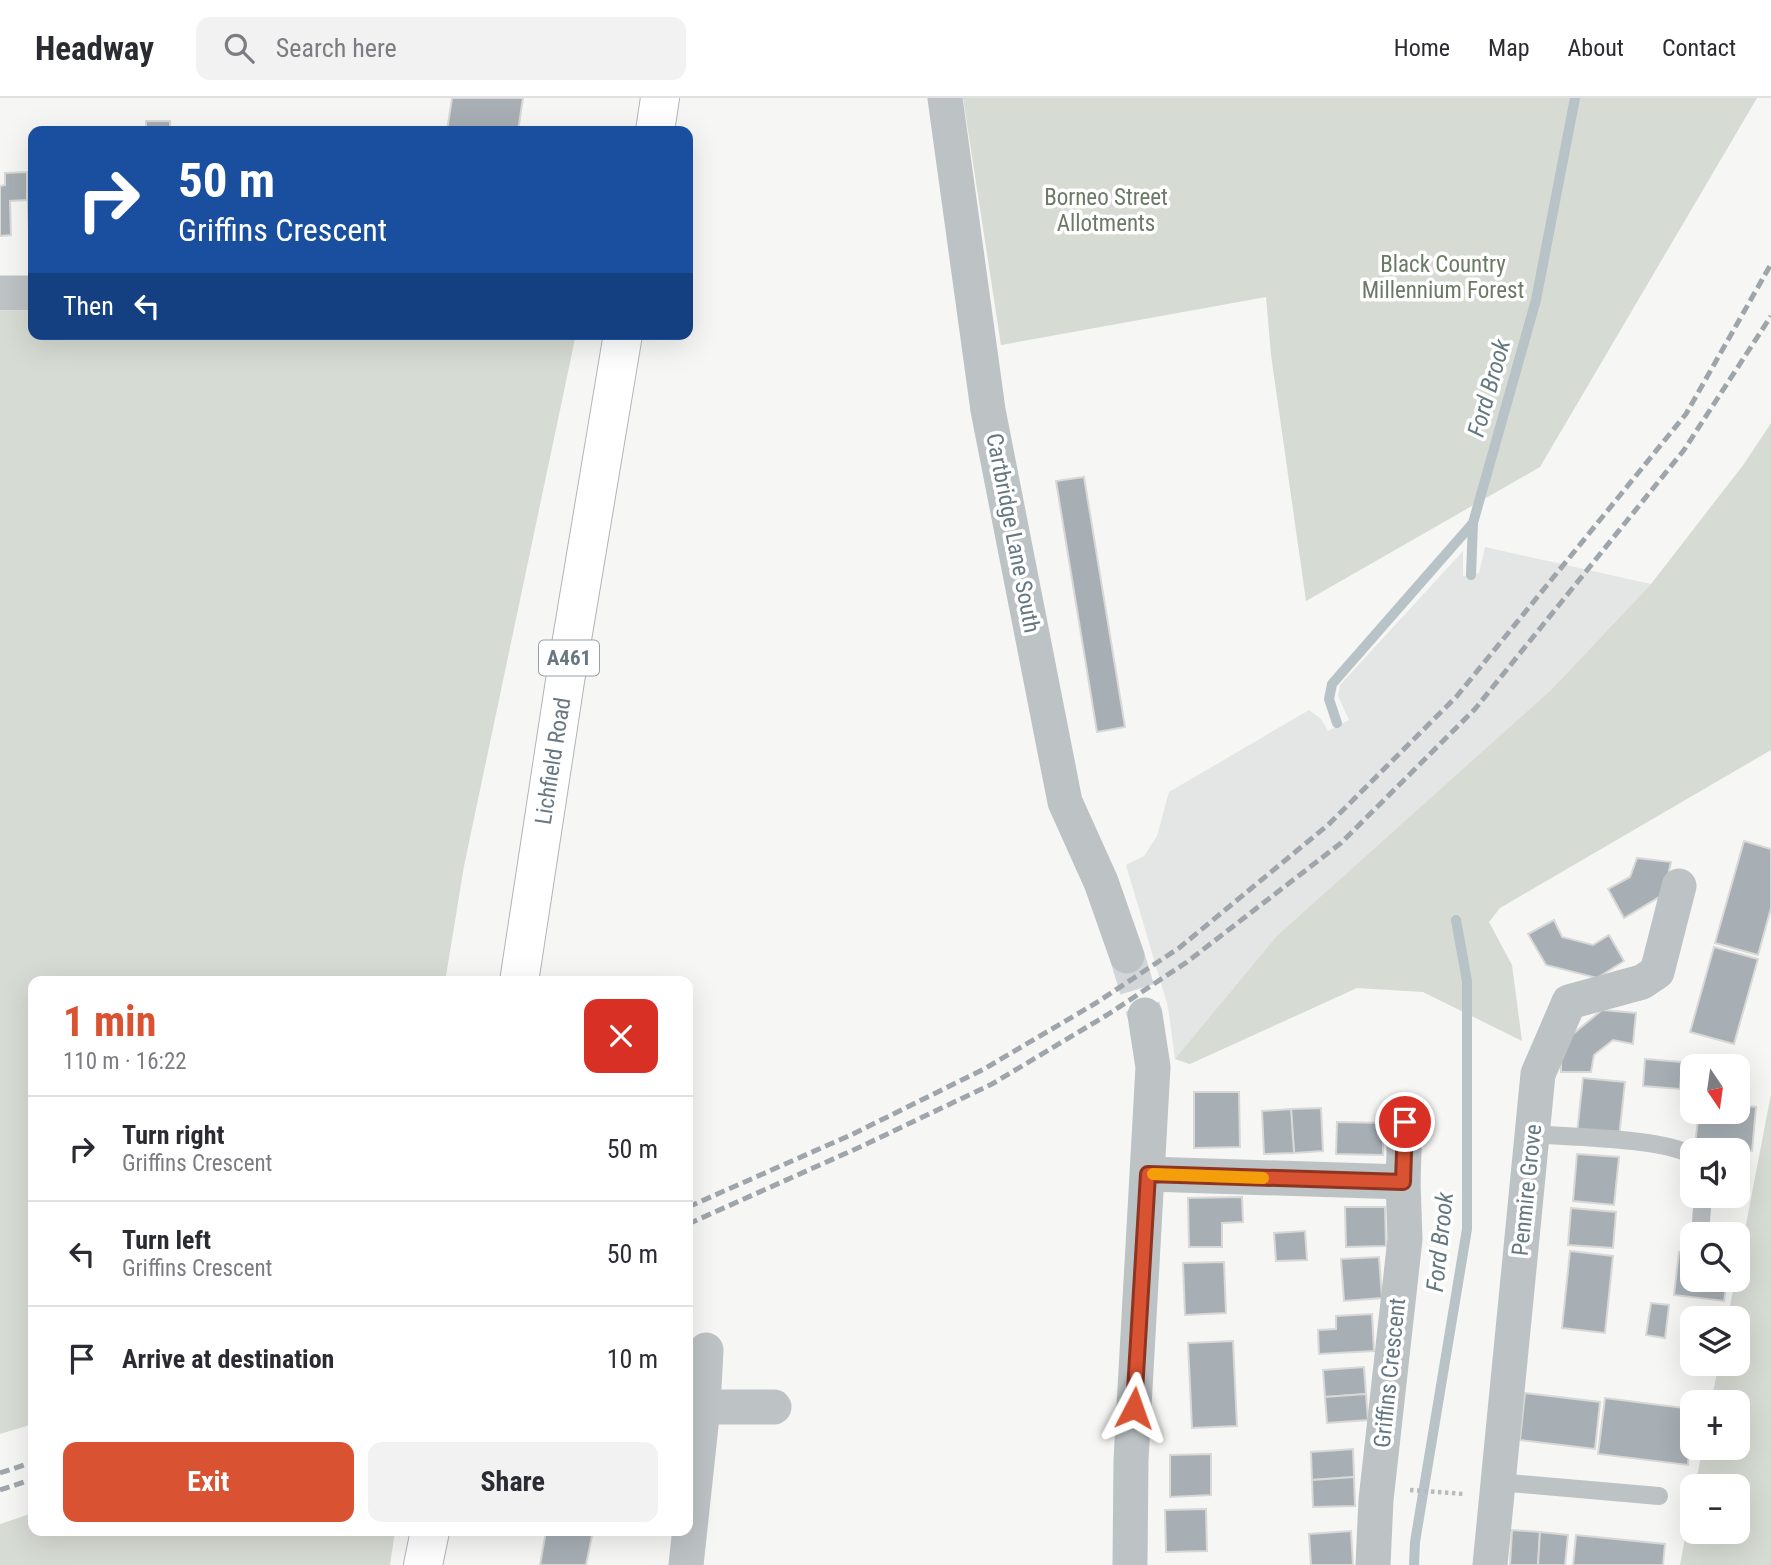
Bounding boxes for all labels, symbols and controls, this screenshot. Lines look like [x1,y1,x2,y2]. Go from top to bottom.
search box [196,17,686,80]
text: Headway [35,29,154,68]
icon: search [220,29,258,67]
text: Search here [276,33,397,63]
text: Home [1394,34,1450,62]
text: Map [1488,34,1530,62]
text: About [1568,34,1624,62]
text: Contact [1662,34,1736,62]
text: 50 m [178,152,275,209]
icon: right [63,154,154,245]
park label: Borneo Street Allotments [1044,184,1168,237]
text: Griffins Crescent [178,211,387,249]
park label: Black Country Millennium Forest [1362,251,1524,304]
icon: left [128,287,166,325]
text: Then [63,291,114,321]
water label: Ford Brook [1462,336,1516,440]
street label: Cartbridge Lane South [980,431,1046,635]
road number: A461 [539,640,599,676]
street label: Lichfield Road [530,696,576,826]
text: 1 min [63,997,156,1046]
button: close [584,999,658,1073]
text: 110 m · 16:22 [63,1048,187,1075]
north arrow [1680,1054,1750,1124]
map controls [1680,1054,1750,1544]
pin [1375,1092,1435,1152]
icon: arrive [1386,1103,1424,1141]
text: Turn right [122,1120,224,1150]
street label: Penmire Grove [1507,1123,1547,1257]
icon: right [63,1130,101,1168]
text: 50 m [607,1134,658,1164]
button: sound [1680,1138,1750,1208]
text: Griffins Crescent [122,1150,272,1177]
water label: Ford Brook [1421,1190,1459,1293]
button: search [1680,1222,1750,1292]
text: Turn left [122,1225,211,1255]
icon: left [63,1235,101,1273]
text: 50 m [607,1239,658,1269]
text: Griffins Crescent [122,1255,272,1282]
street label: Griffins Crescent [1369,1297,1411,1449]
button: layers [1680,1306,1750,1376]
icon: arrive [63,1340,101,1378]
text: Arrive at destination [122,1344,334,1374]
text: 10 m [607,1344,658,1374]
position arrow [1097,1371,1171,1445]
button: + [1680,1390,1750,1460]
button: Exit [63,1442,354,1522]
button: Share [368,1442,658,1522]
button: − [1680,1474,1750,1544]

